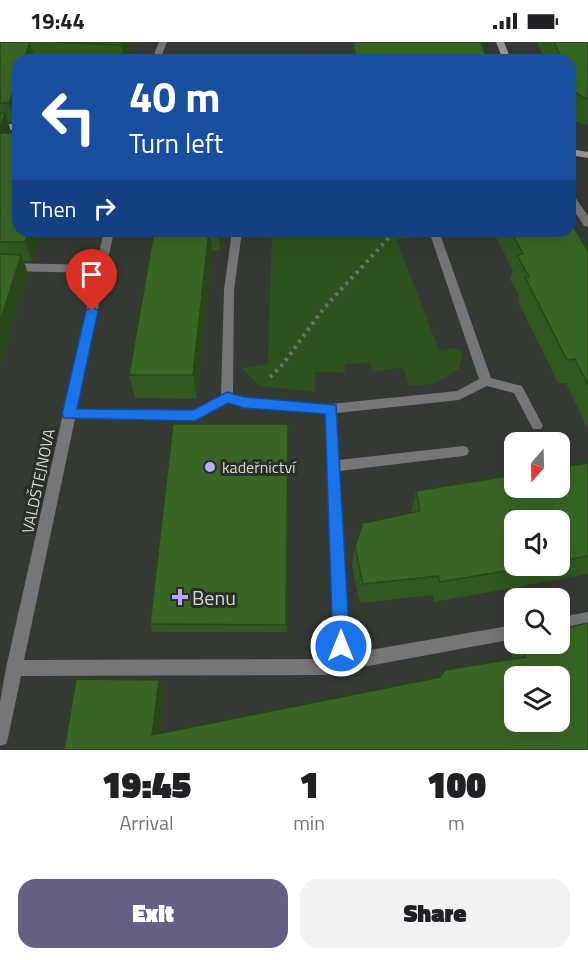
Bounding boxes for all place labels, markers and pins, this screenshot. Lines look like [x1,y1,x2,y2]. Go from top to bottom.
pin [66,249,117,311]
place label: kadeřnictví [222,455,297,479]
marker: kadeřnictví [203,460,217,474]
place label: Benu [192,582,236,613]
marker: Benu [173,590,187,604]

